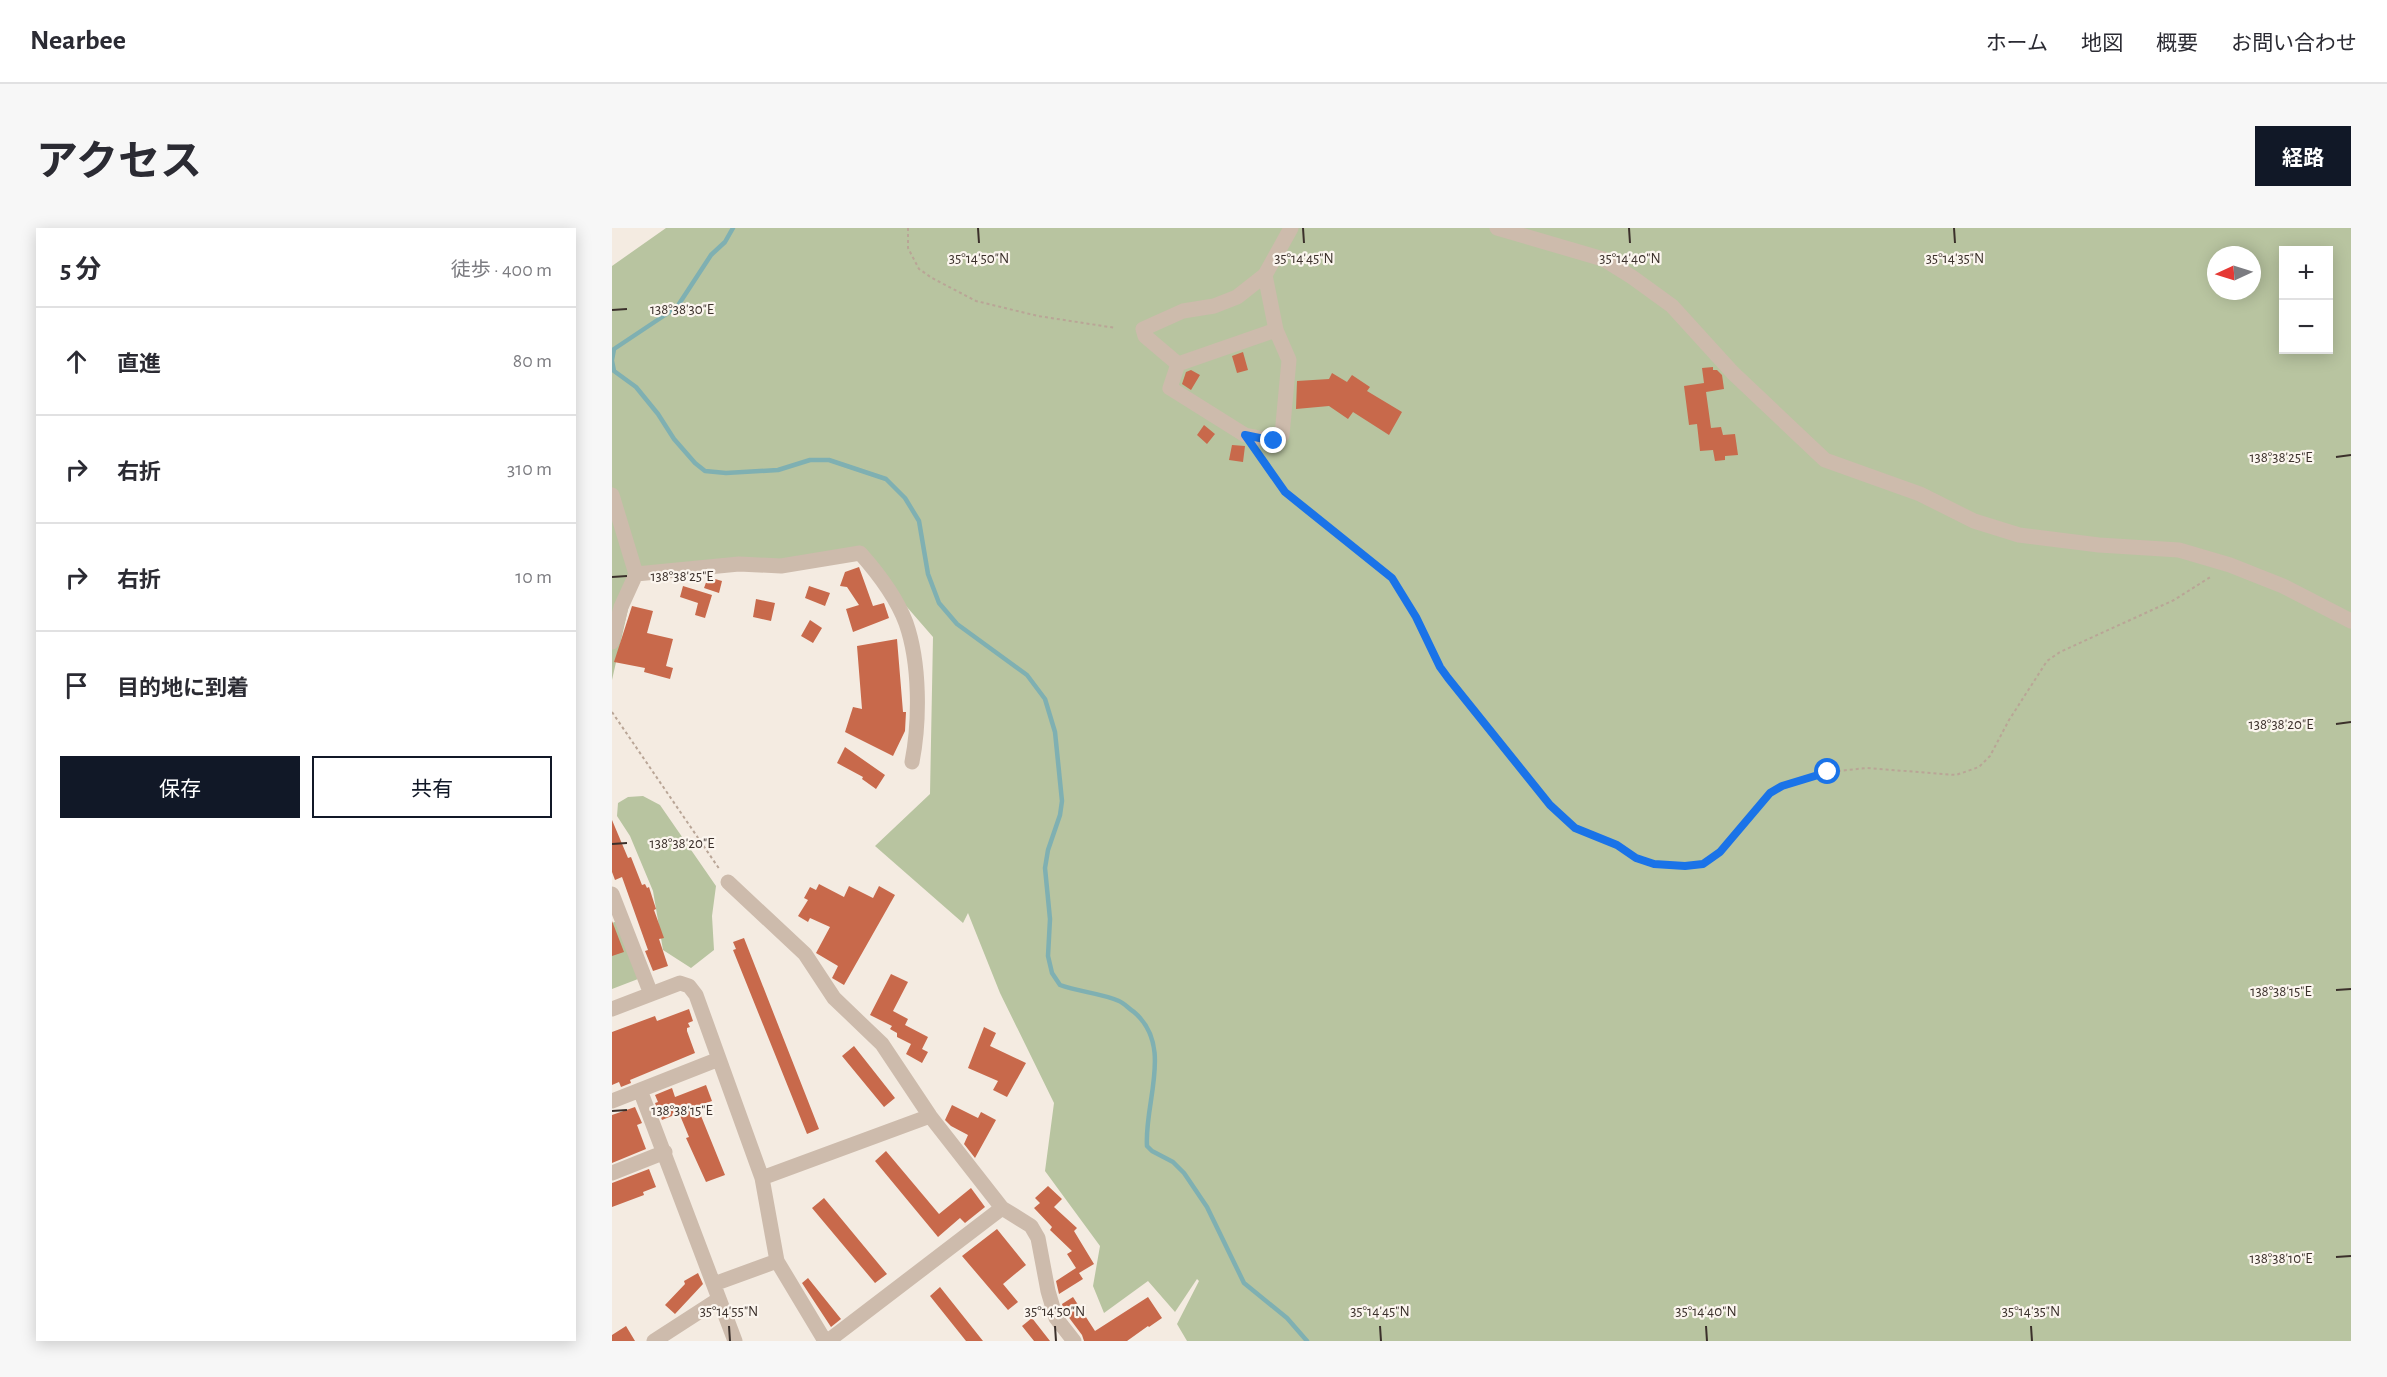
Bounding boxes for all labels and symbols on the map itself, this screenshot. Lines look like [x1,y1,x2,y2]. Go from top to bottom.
north arrow [2207,246,2261,300]
text: 35°14'50"N [949,251,1009,266]
text: 35°14'45"N [1274,251,1334,266]
text: 35°14'40"N [1599,251,1661,266]
text: 35°14'35"N [1926,251,1984,266]
text: 138°38'30"E [650,302,714,317]
route end [1260,427,1286,453]
text: 138°38'25"E [2249,450,2313,465]
text: 138°38'25"E [650,569,714,584]
text: 138°38'20"E [2249,717,2313,732]
route start [1814,758,1840,784]
text: 138°38'20"E [650,836,714,851]
text: 138°38'15"E [2250,984,2312,999]
text: 138°38'15"E [651,1103,713,1118]
text: 138°38'10"E [2249,1251,2313,1266]
text: 35°14'55"N [700,1304,758,1319]
text: 35°14'50"N [1025,1304,1085,1319]
text: 35°14'45"N [1350,1304,1410,1319]
text: 35°14'40"N [1675,1304,1737,1319]
text: 35°14'35"N [2002,1304,2060,1319]

